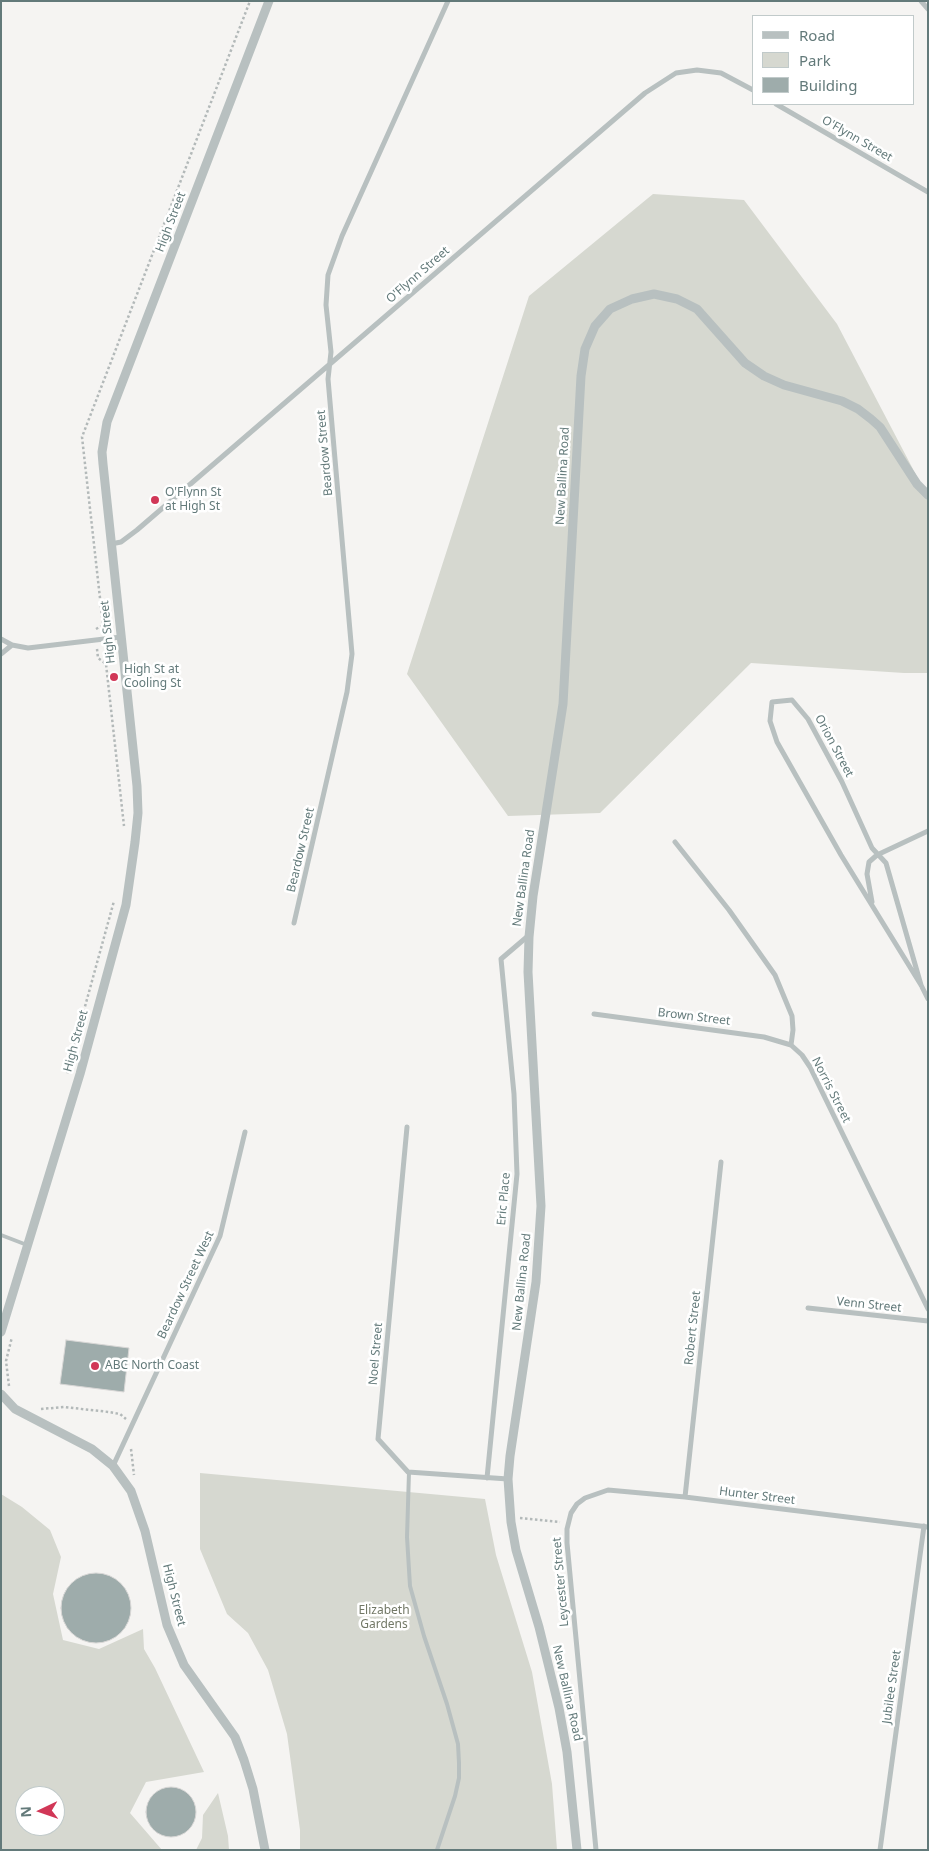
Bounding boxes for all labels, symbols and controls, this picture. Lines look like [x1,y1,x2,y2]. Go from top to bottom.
legend [752,15,914,105]
text: Road [799,25,835,45]
text: Park [799,50,831,70]
text: Building [799,75,857,95]
street label: O'Flynn Street [819,113,895,165]
street label: High Street [153,190,189,254]
street label: O'Flynn Street [383,244,453,306]
street label: Beardow Street [314,409,336,497]
street label: New Ballina Road [553,427,573,525]
place label: O'Flynn St at High St [165,486,221,514]
marker: O'Flynn St at High St [149,494,161,506]
street label: High Street [98,600,118,664]
place label: High St at Cooling St [124,663,181,691]
marker: High St at Cooling St [108,671,120,683]
street label: Orion Street [812,712,856,780]
street label: Beardow Street [284,806,318,894]
street label: New Ballina Road [510,828,538,928]
street label: Brown Street [657,1005,731,1029]
street label: High Street [61,1009,91,1073]
street label: Norris Street [808,1055,854,1125]
street label: Eric Place [495,1172,513,1226]
street label: Beardow Street West [155,1229,217,1341]
street label: New Ballina Road [510,1232,534,1332]
street label: Robert Street [682,1290,704,1366]
street label: Venn Street [836,1294,902,1316]
street label: Noel Street [366,1322,386,1386]
place label: ABC North Coast [105,1359,199,1373]
marker: ABC North Coast [89,1360,101,1372]
street label: Hunter Street [718,1484,796,1508]
street label: Leycester Street [550,1537,572,1627]
street label: High Street [159,1562,189,1628]
park label: Elizabeth Gardens [358,1604,410,1632]
street label: New Ballina Road [549,1644,585,1742]
street label: Jubilee Street [880,1649,904,1725]
north arrow [15,1786,65,1836]
text: N [16,1806,35,1818]

